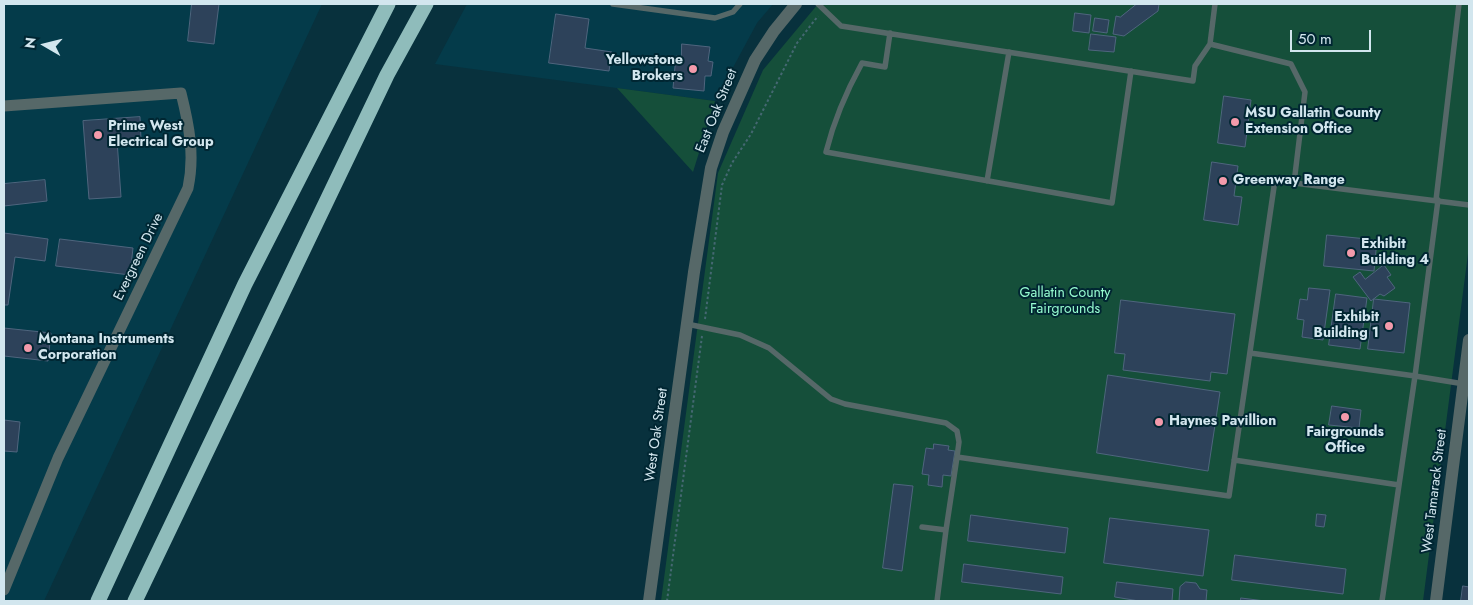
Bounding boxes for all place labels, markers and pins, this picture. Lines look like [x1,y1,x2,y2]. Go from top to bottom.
place label: Yellowstone Brokers [606,53,683,85]
marker: Yellowstone Brokers [687,63,699,75]
place label: MSU Gallatin County Extension Office [1245,106,1381,138]
marker: MSU Gallatin County Extension Office [1229,116,1241,128]
place label: Prime West Electrical Group [108,119,214,152]
marker: Prime West Electrical Group [92,129,104,141]
place label: Greenway Range [1233,173,1345,189]
marker: Greenway Range [1217,175,1229,187]
place label: Exhibit Building 4 [1361,237,1429,270]
marker: Exhibit Building 4 [1345,247,1357,259]
place label: Exhibit Building 1 [1314,310,1379,342]
marker: Exhibit Building 1 [1383,320,1395,332]
place label: Montana Instruments Corporation [38,332,174,364]
marker: Montana Instruments Corporation [22,342,34,354]
marker: Fairgrounds Office [1339,411,1351,423]
place label: Haynes Pavillion [1169,414,1276,430]
marker: Haynes Pavillion [1153,416,1165,428]
place label: Fairgrounds Office [1306,425,1384,458]

